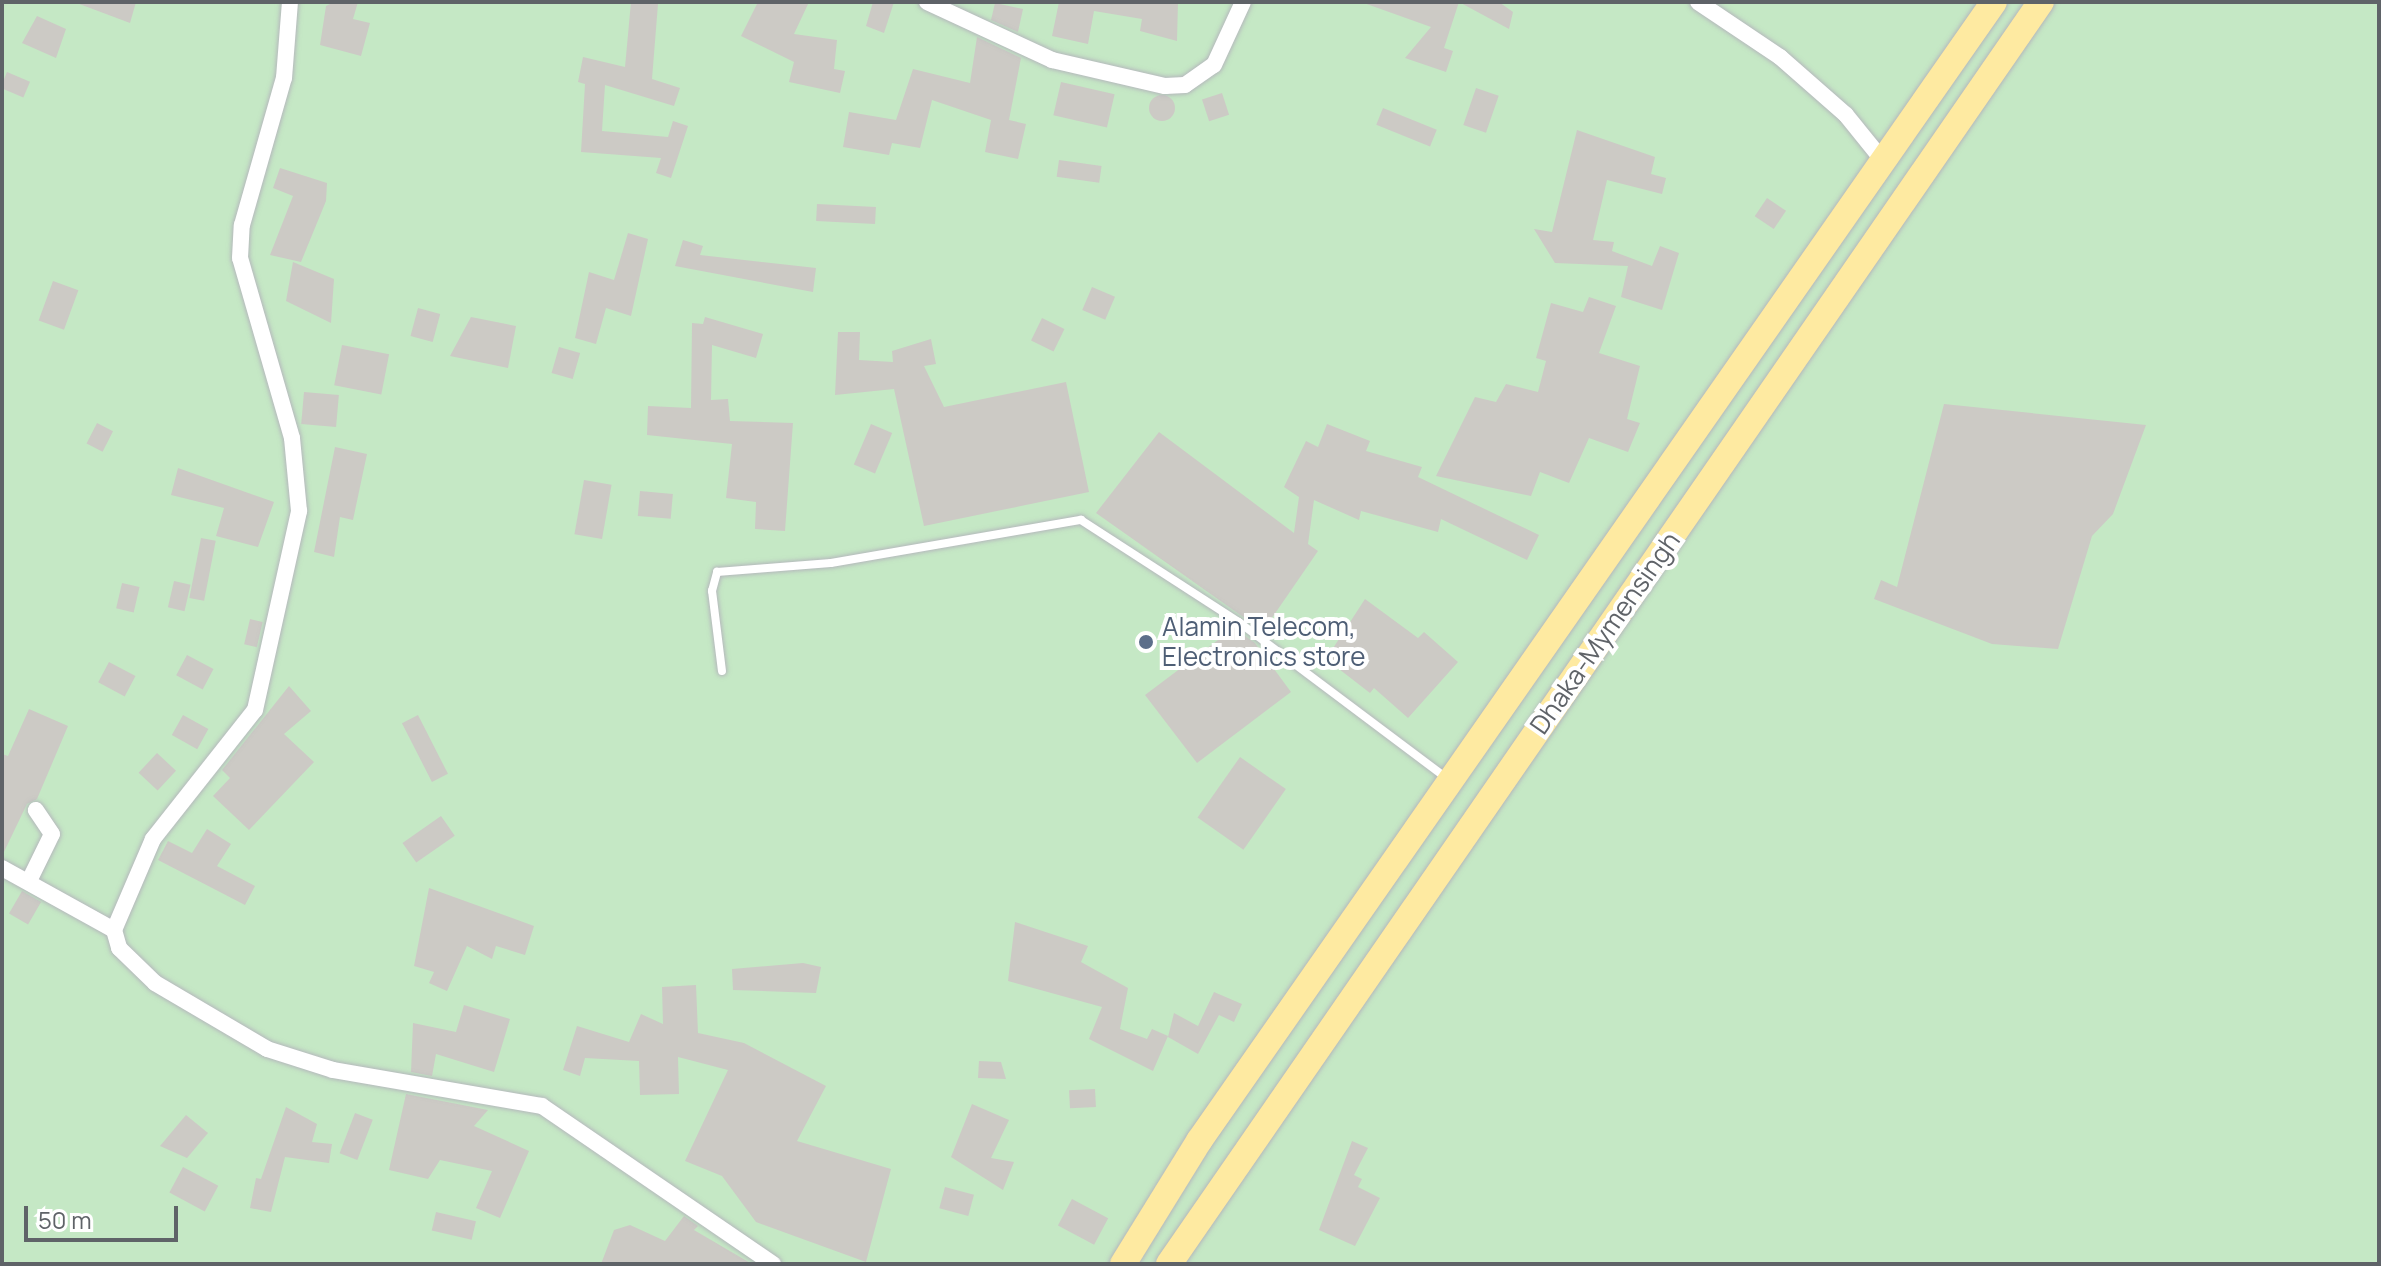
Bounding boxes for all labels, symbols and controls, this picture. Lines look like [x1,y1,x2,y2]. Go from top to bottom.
street label: Dhaka-Mymensingh [1524,526,1686,740]
place label: Alamin Telecom, Electronics store [1162,611,1365,672]
marker: Alamin Telecom, Electronics store [1137,633,1155,651]
scale bar [28,1190,182,1240]
text: 50 m [38,1203,92,1236]

